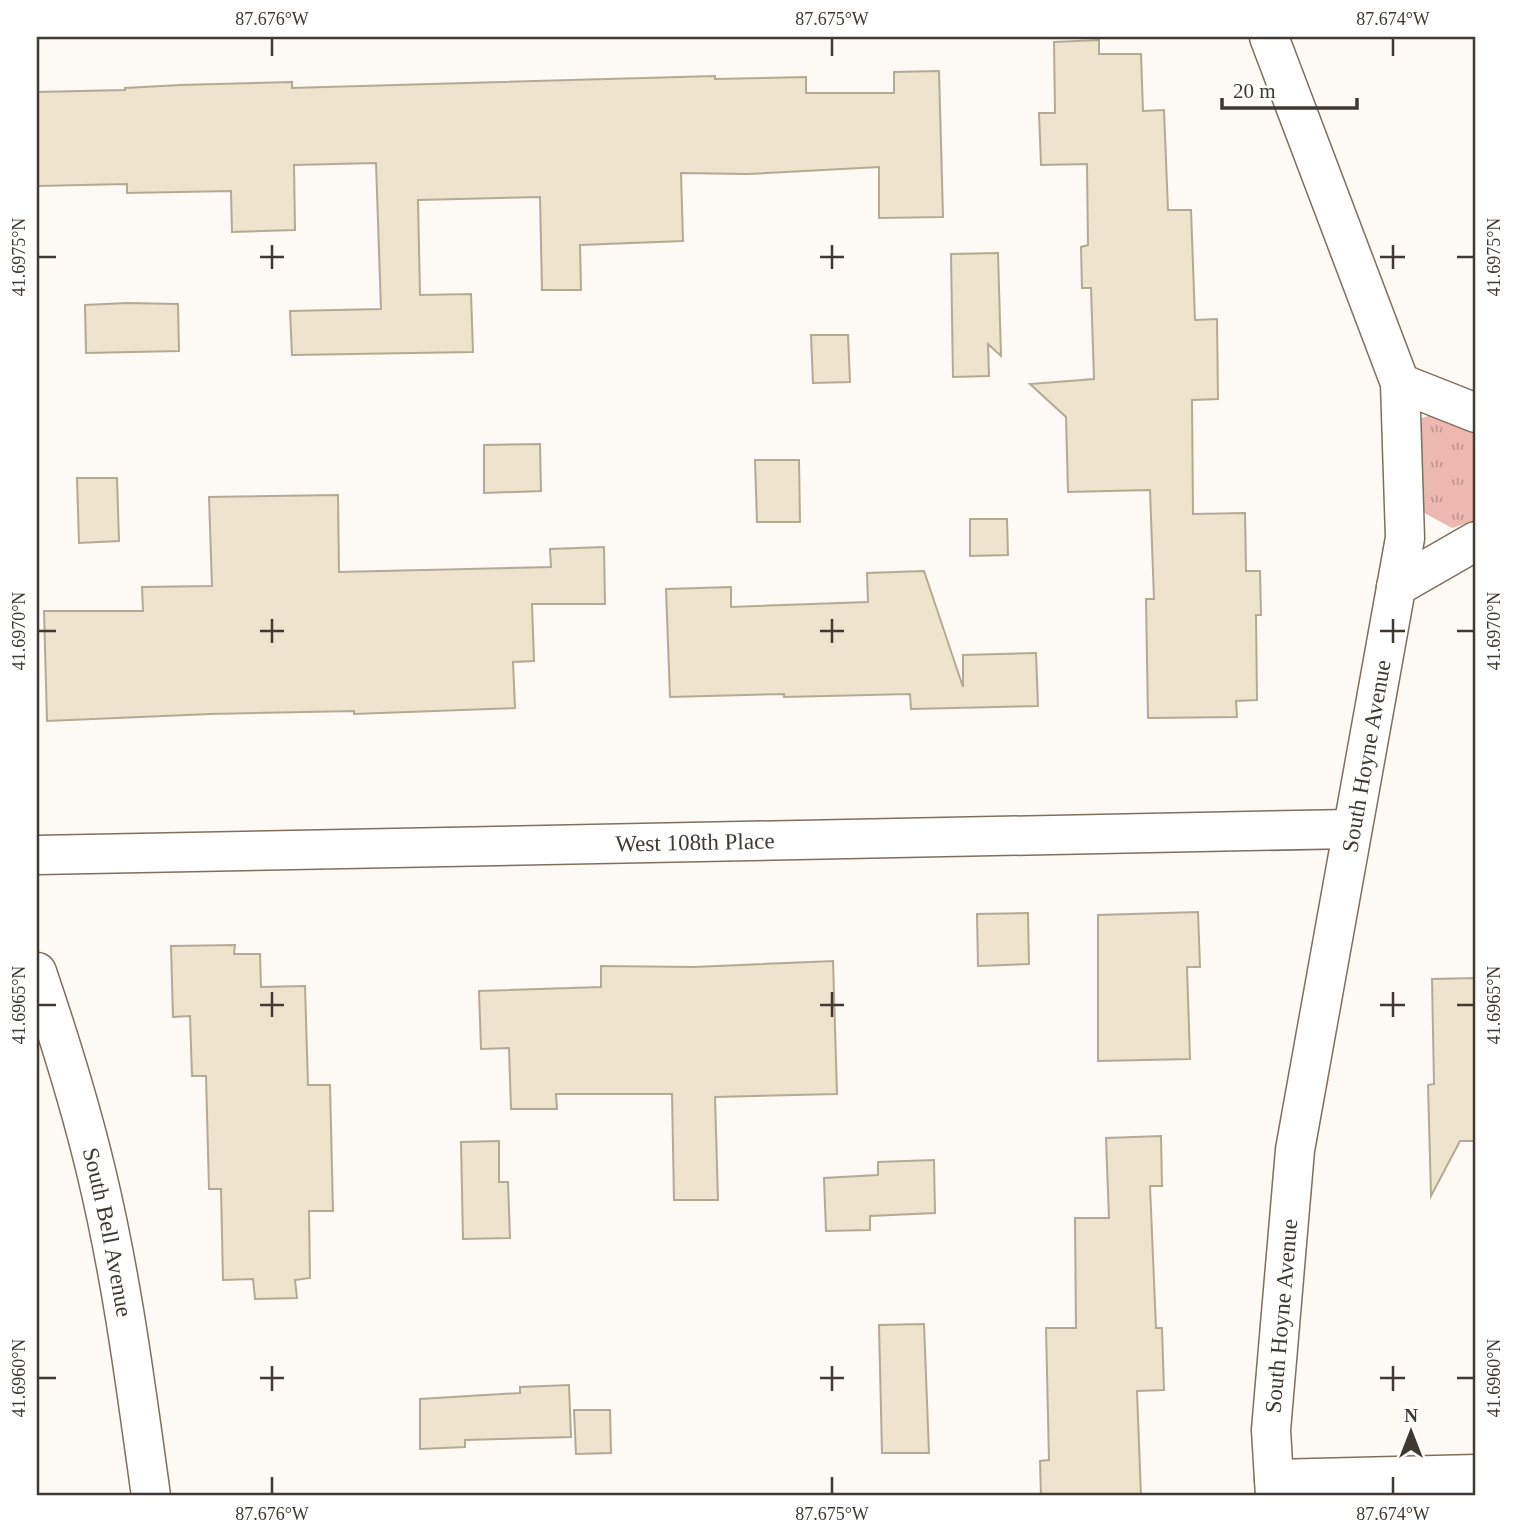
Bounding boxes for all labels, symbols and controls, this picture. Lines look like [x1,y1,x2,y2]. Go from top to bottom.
text: 87.676°W [235,9,309,29]
text: 87.675°W [795,9,869,29]
text: 87.674°W [1356,9,1430,29]
scale bar [1222,66,1357,110]
text: 20 m [1233,79,1276,103]
text: 41.6975°N [9,218,29,296]
text: 41.6975°N [1484,218,1504,296]
text: 41.6970°N [9,592,29,670]
text: 41.6970°N [1484,592,1504,670]
street label: South Hoyne Avenue [1337,658,1396,854]
street label: West 108th Place [615,828,775,857]
text: 41.6965°N [9,966,29,1044]
text: 41.6965°N [1484,966,1504,1044]
street label: South Bell Avenue [78,1145,137,1319]
street label: South Hoyne Avenue [1261,1218,1302,1414]
text: 41.6960°N [9,1339,29,1417]
text: 41.6960°N [1484,1339,1504,1417]
north arrow [1376,1396,1446,1466]
text: N [1404,1405,1418,1426]
text: 87.676°W [235,1504,309,1524]
text: 87.675°W [795,1504,869,1524]
text: 87.674°W [1356,1504,1430,1524]

